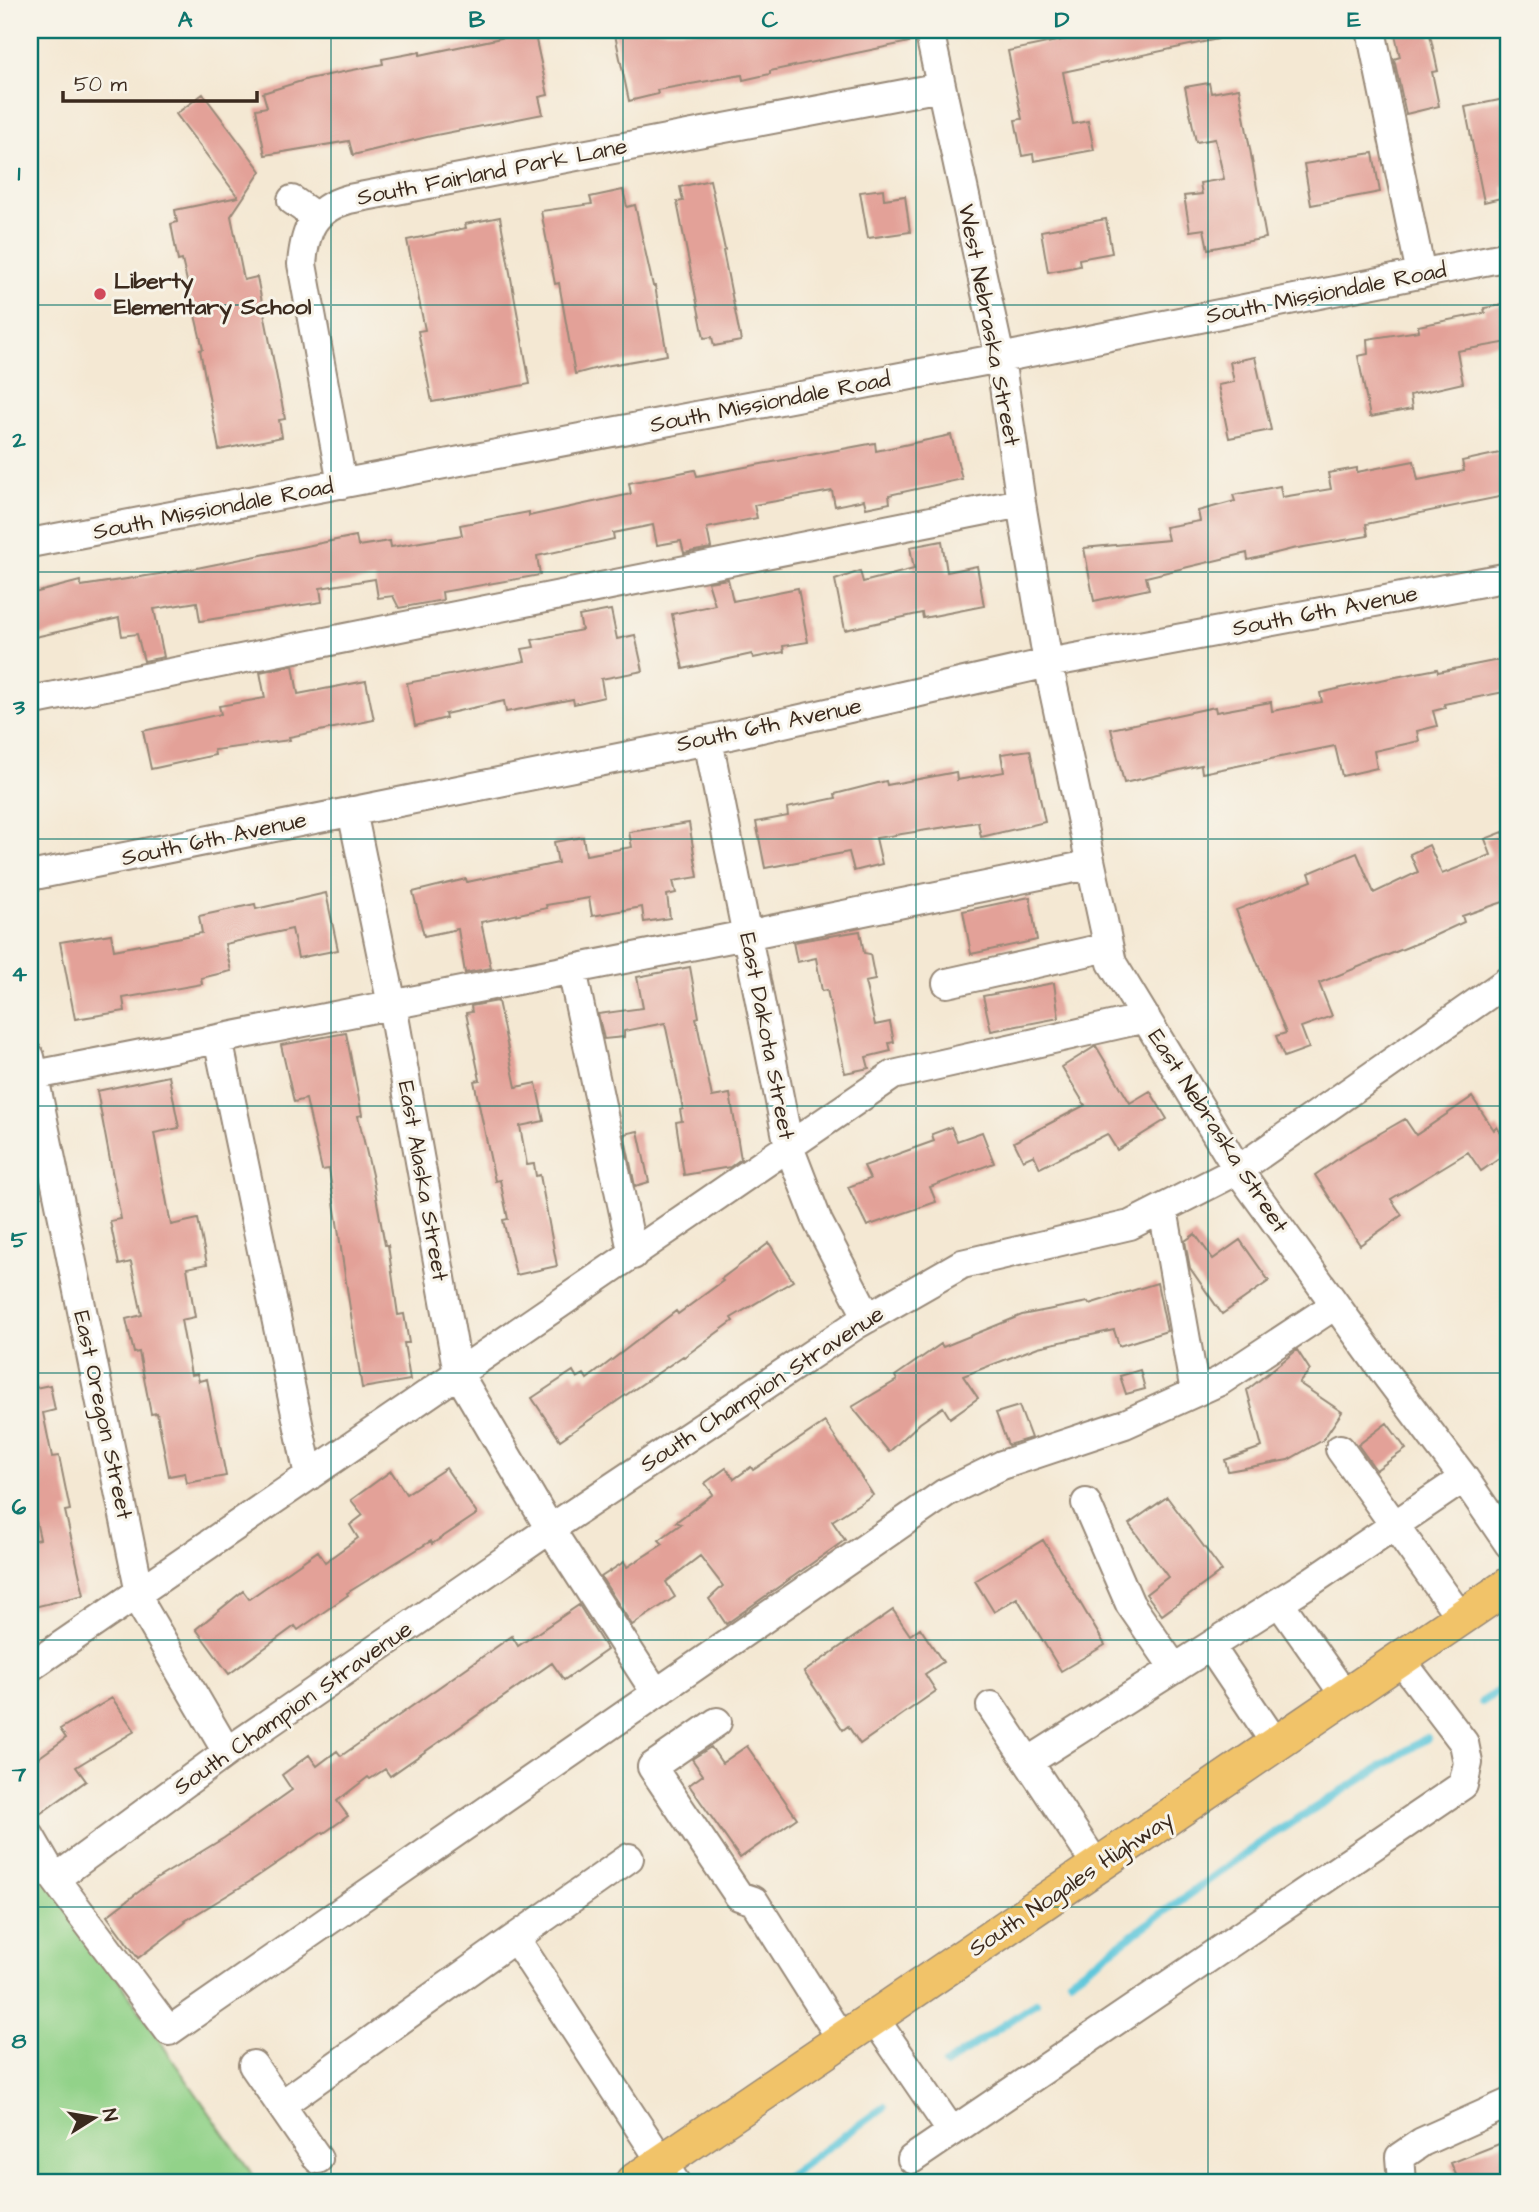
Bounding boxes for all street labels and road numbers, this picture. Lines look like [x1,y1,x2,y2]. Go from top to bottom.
street label: South Fairland Park Lane [354,130,630,214]
street label: West Nebraska Street [950,201,1028,449]
street label: South Missiondale Road [1203,254,1449,332]
street label: South Missiondale Road [647,363,893,441]
street label: South Missiondale Road [90,470,336,548]
street label: South 6th Avenue [1230,577,1420,645]
street label: South 6th Avenue [674,690,864,760]
street label: South 6th Avenue [119,804,309,874]
street label: East Dakota Street [731,930,803,1143]
street label: East Nebraska Street [1140,1023,1296,1240]
street label: East Alaska Street [390,1078,456,1284]
street label: South Champion Stravenue [634,1298,890,1480]
street label: East Oregon Street [64,1308,141,1523]
street label: South Champion Stravenue [167,1613,419,1803]
street label: South Nogales Highway [962,1803,1181,1965]

